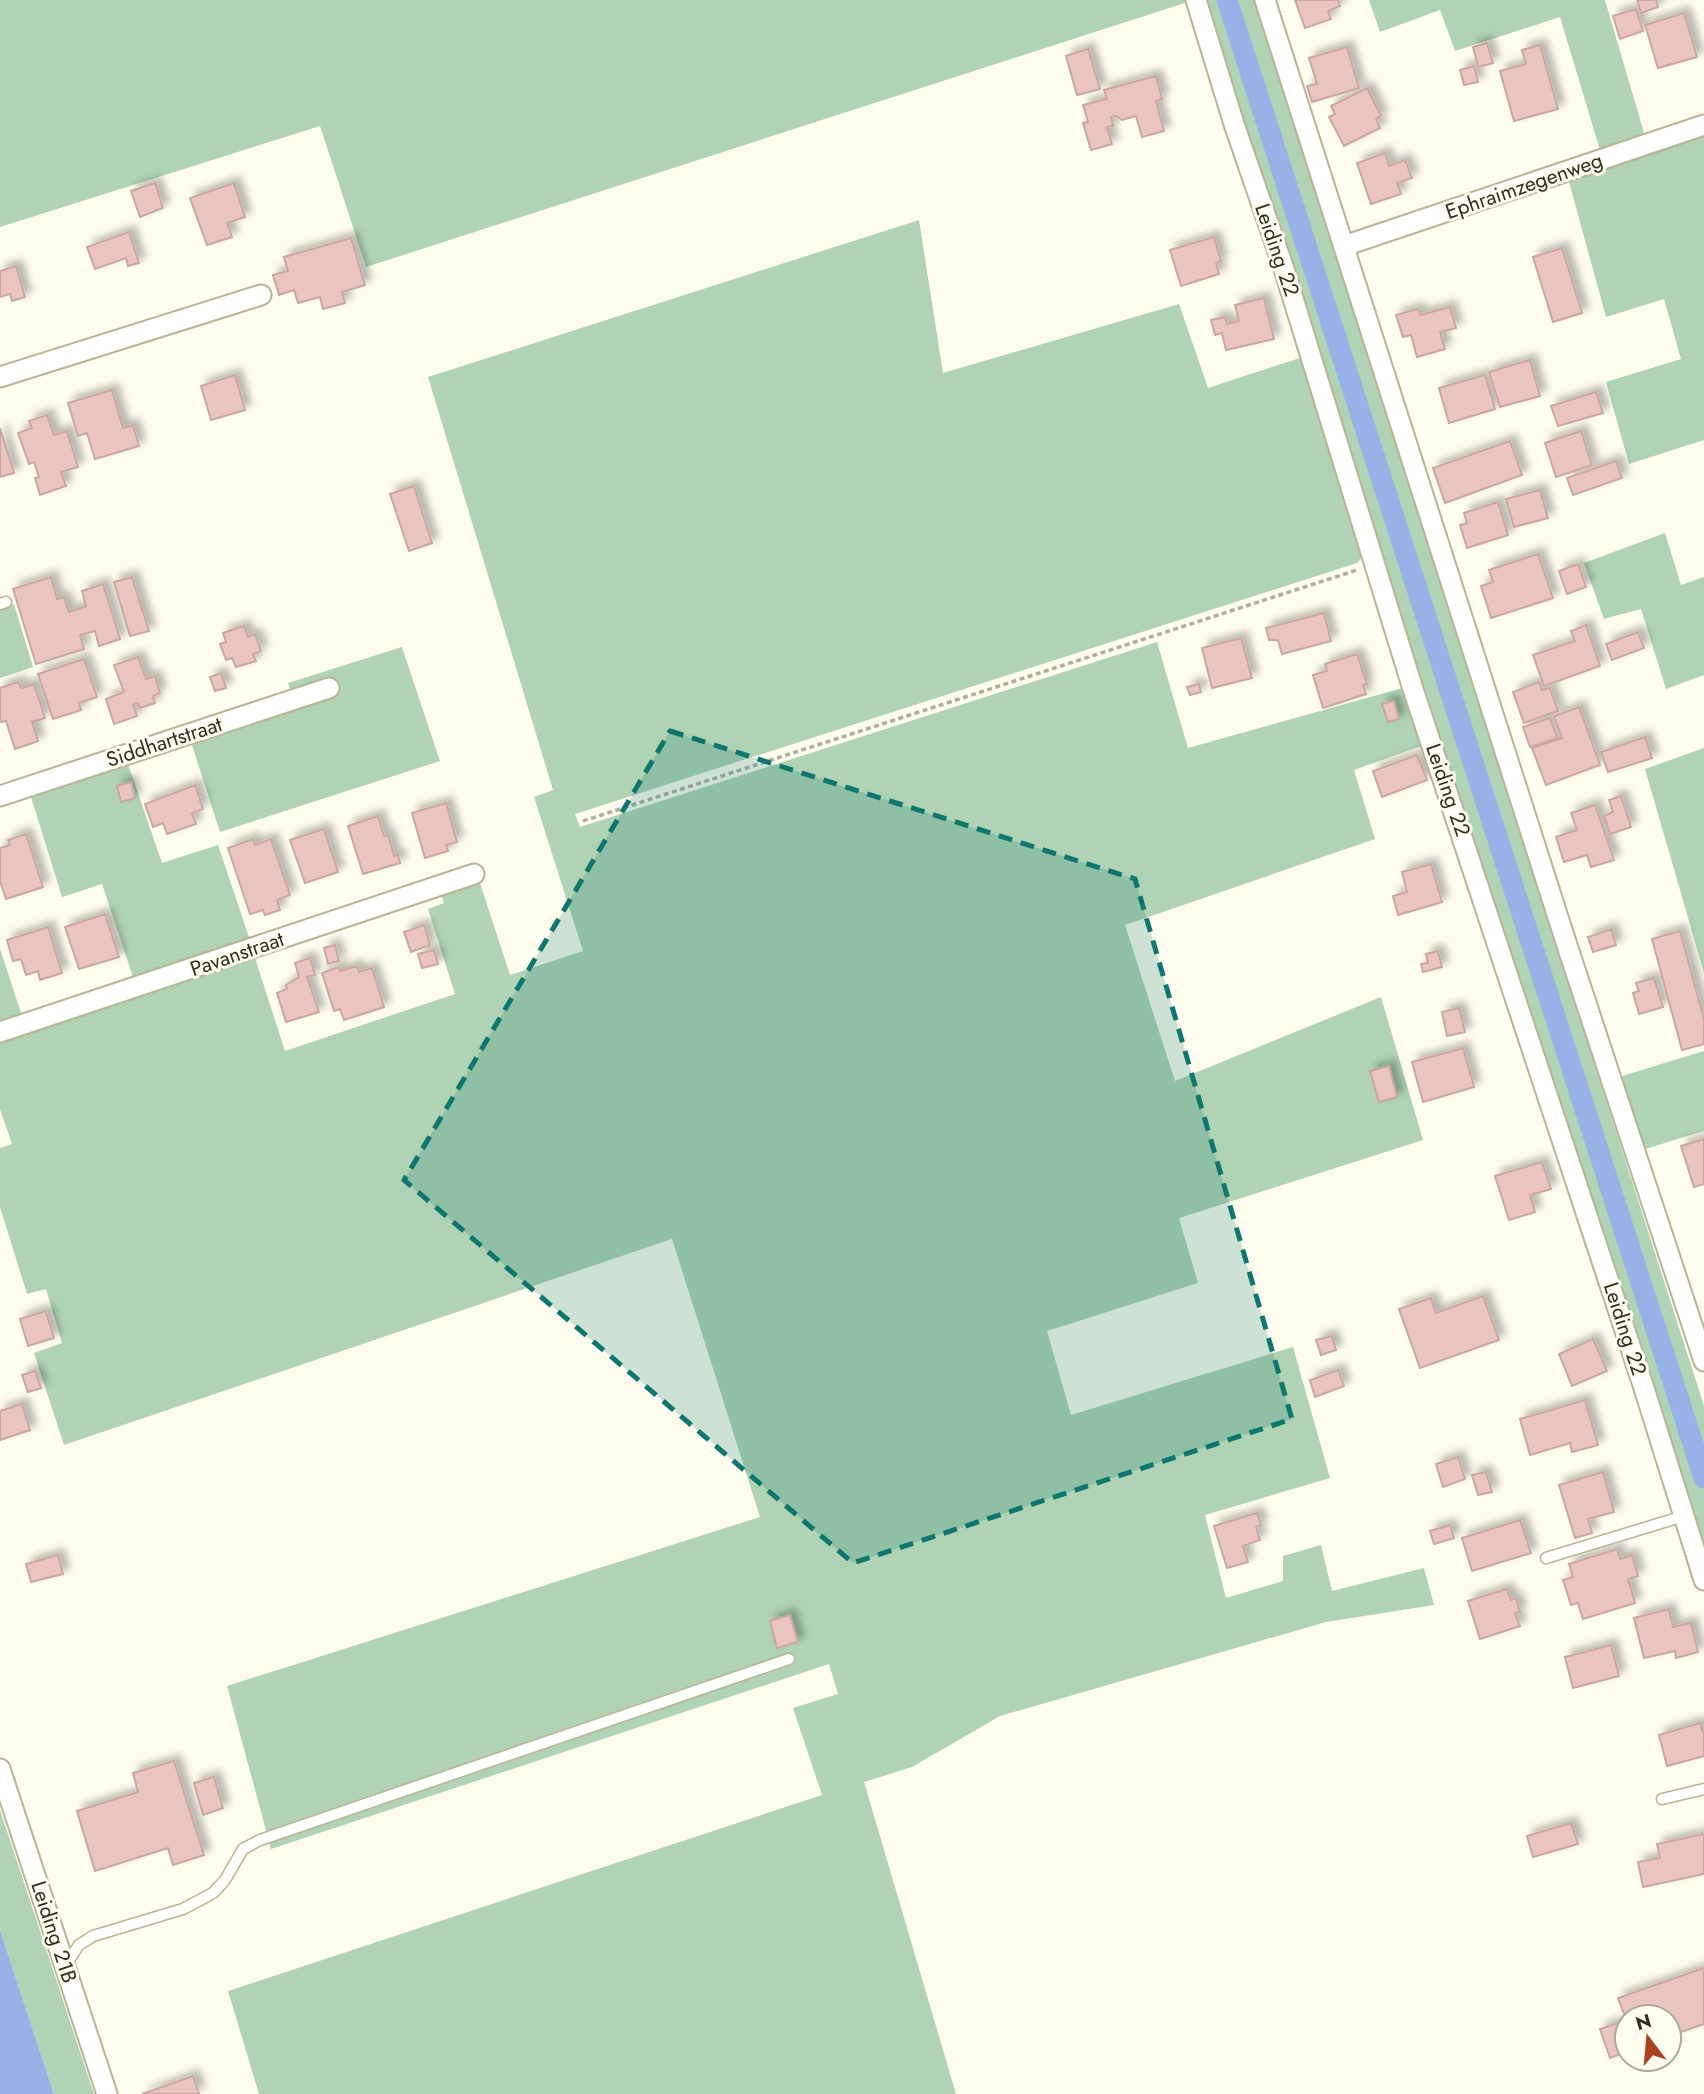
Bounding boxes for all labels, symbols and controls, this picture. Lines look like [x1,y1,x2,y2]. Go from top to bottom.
street label: Ephraimzegenweg [1441,145,1607,227]
street label: Leiding 22 [1247,200,1307,300]
street label: Siddhartstraat [102,709,226,775]
street label: Leiding 22 [1418,740,1478,840]
street label: Pavanstraat [186,924,288,984]
street label: Leiding 22 [1596,1279,1654,1379]
street label: Leiding 21B [23,1877,85,1987]
north arrow [1613,2003,1683,2073]
text: N [1632,2007,1654,2037]

